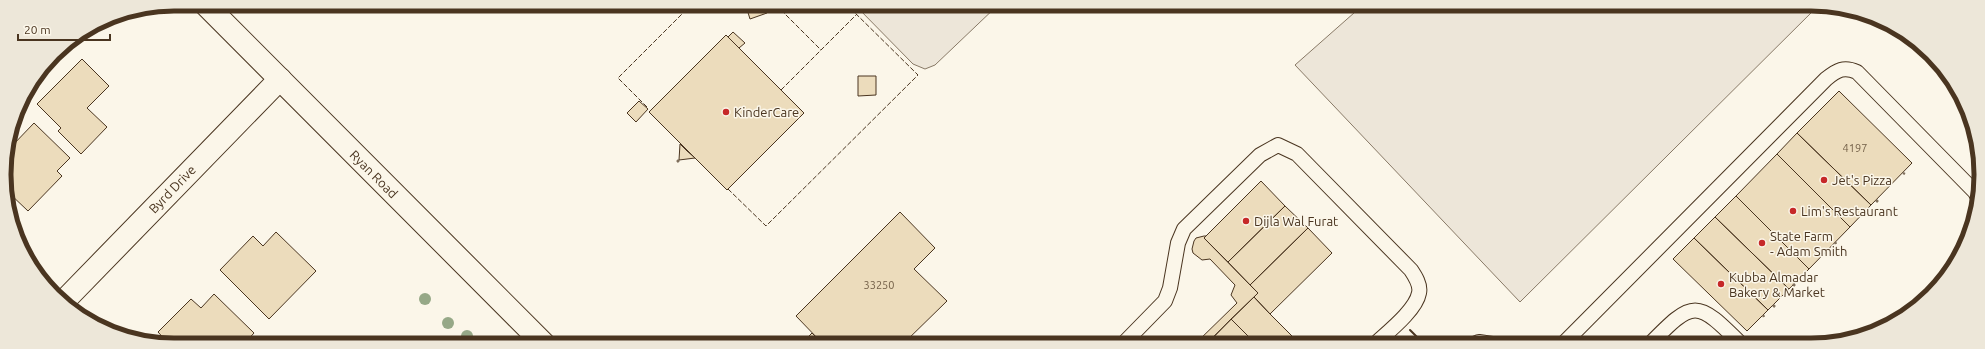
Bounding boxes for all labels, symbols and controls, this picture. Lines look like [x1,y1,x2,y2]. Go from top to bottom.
scale bar [18,16,110,42]
text: 20 m [24,23,51,36]
place label: KinderCare [734,105,799,119]
marker: KinderCare [721,107,731,117]
house number: 4197 [1843,142,1867,154]
street label: Ryan Road [347,147,401,201]
street label: Byrd Drive [146,162,198,216]
place label: Jet's Pizza [1832,173,1892,187]
marker: Jet's Pizza [1819,175,1829,185]
place label: Lim's Restaurant [1801,204,1898,218]
marker: Lim's Restaurant [1788,206,1798,216]
place label: Dijla Wal Furat [1254,214,1338,228]
marker: Dijla Wal Furat [1241,216,1251,226]
place label: State Farm - Adam Smith [1770,229,1847,258]
marker: State Farm - Adam Smith [1757,238,1767,248]
place label: Kubba Almadar Bakery & Market [1729,270,1825,299]
house number: 33250 [863,279,895,291]
marker: Kubba Almadar Bakery & Market [1716,279,1726,289]

